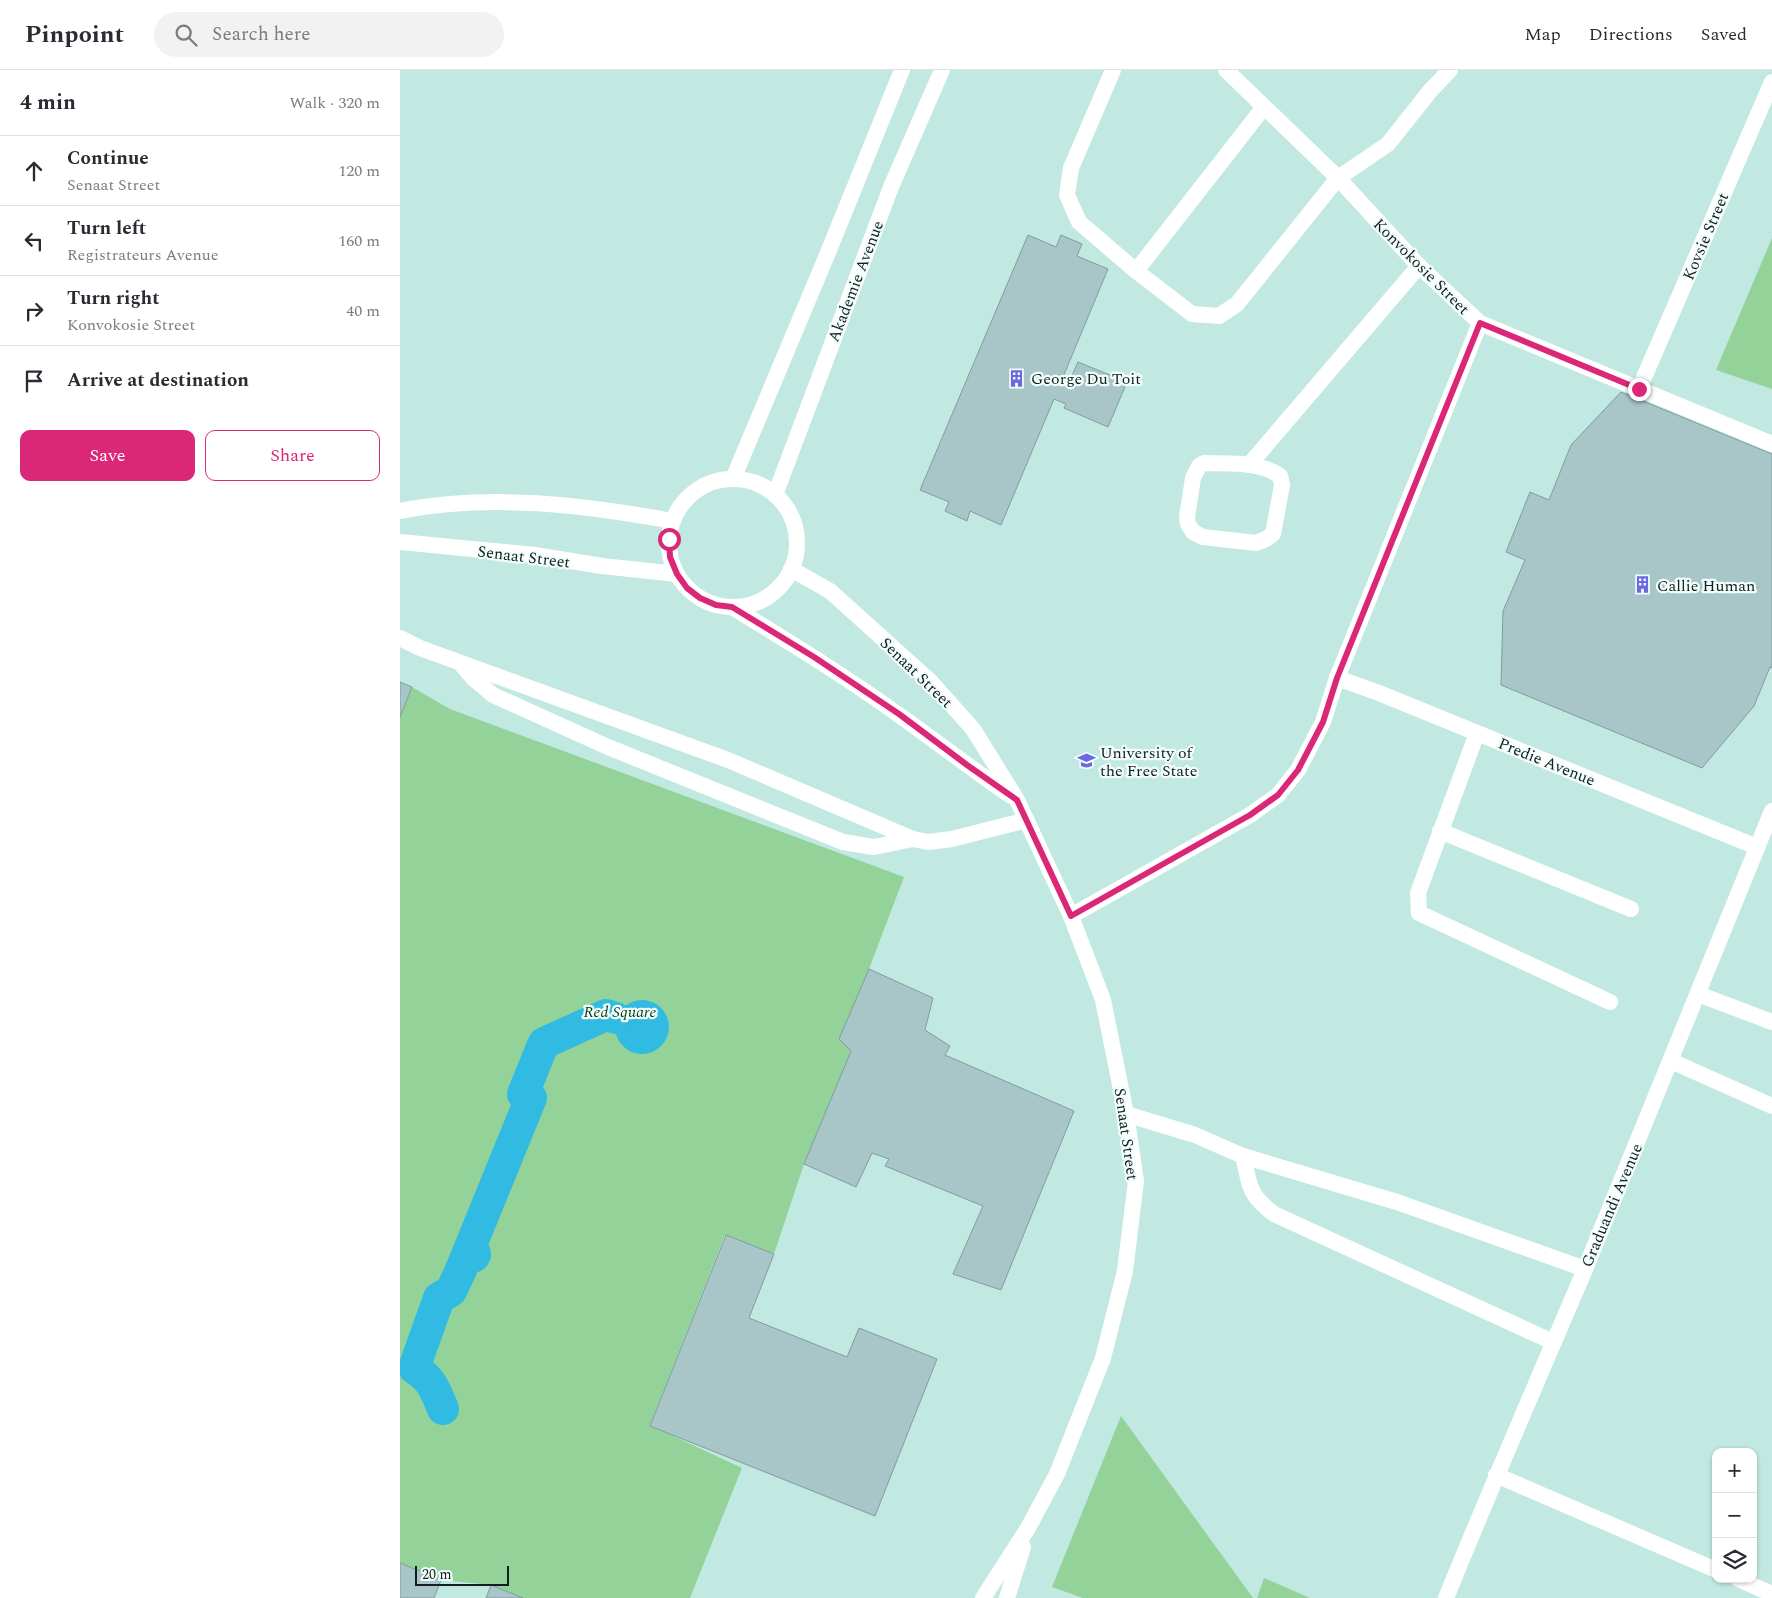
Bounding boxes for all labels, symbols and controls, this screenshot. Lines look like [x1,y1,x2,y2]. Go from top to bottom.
search box [154,12,504,57]
text: Pinpoint [25,17,124,53]
text: Search here [212,20,310,49]
icon: search [172,21,200,49]
text: Map [1525,21,1561,48]
text: Directions [1589,21,1673,48]
text: Saved [1701,21,1747,48]
text: 4 min [20,87,76,119]
text: Walk · 320 m [289,91,380,115]
text: Continue [67,144,149,173]
icon: ahead [20,157,48,185]
text: 120 m [338,159,380,183]
text: Senaat Street [67,173,160,197]
street label: Kovsie Street [1677,189,1735,284]
street label: Konvokosie Street [1367,213,1475,321]
text: Turn left [67,214,146,243]
street label: Akademie Avenue [822,217,890,346]
icon: left [20,227,48,255]
text: 160 m [338,229,380,253]
text: Registrateurs Avenue [67,243,218,267]
text: Turn right [67,284,160,313]
icon: right [20,297,48,325]
text: 40 m [346,299,380,323]
text: Konvokosie Street [67,313,195,337]
text: Arrive at destination [67,366,249,395]
icon: arrive [20,367,48,395]
place label: George Du Toit [1031,367,1141,391]
building icon: George Du Toit [1007,368,1027,388]
route end [1628,378,1651,401]
button: Save [20,430,195,481]
button: Share [205,430,380,481]
route start [658,528,681,551]
street label: Senaat Street [476,539,572,575]
place label: Callie Human [1657,574,1755,598]
building icon: Callie Human [1633,575,1653,595]
street label: Senaat Street [874,632,958,714]
street label: Predie Avenue [1495,732,1599,792]
place label: University of the Free State [1100,741,1197,783]
school or university icon: University of the Free State [1076,751,1096,771]
park label: Red Square [584,1000,656,1024]
street label: Senaat Street [1108,1086,1144,1182]
street label: Graduandi Avenue [1575,1140,1649,1271]
map controls [1712,1448,1757,1583]
button: + [1712,1448,1757,1493]
button: − [1712,1493,1757,1538]
button: layers [1712,1538,1757,1583]
scale bar [415,1563,509,1586]
text: 20 m [422,1564,452,1585]

